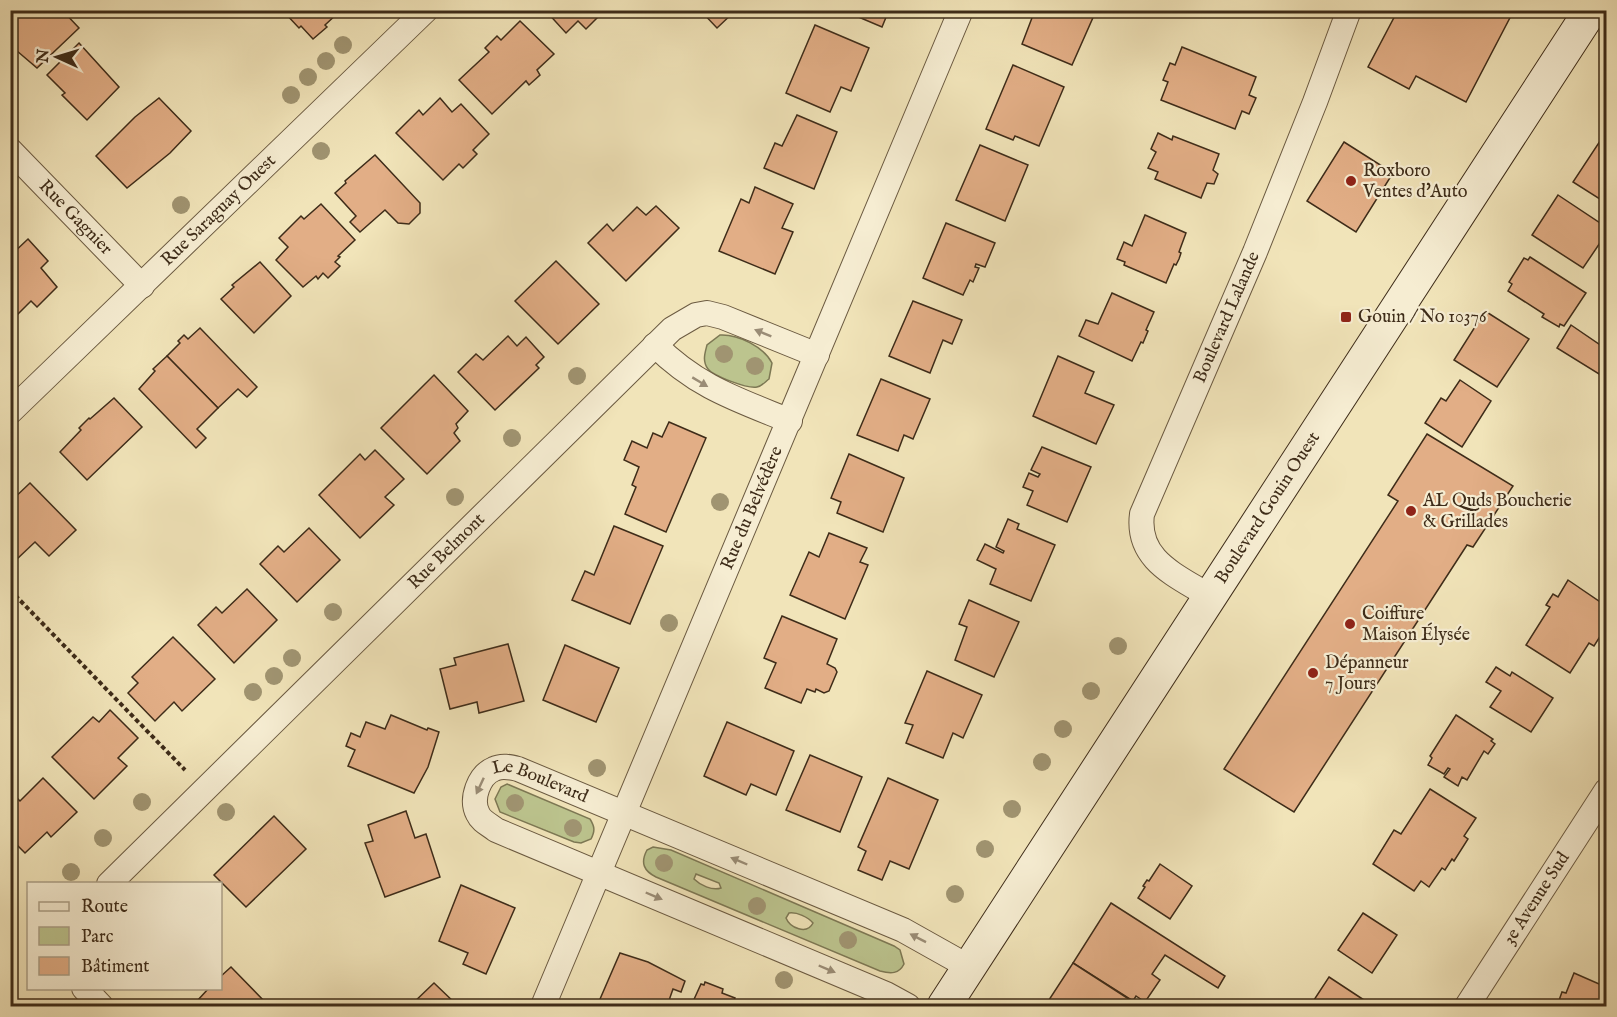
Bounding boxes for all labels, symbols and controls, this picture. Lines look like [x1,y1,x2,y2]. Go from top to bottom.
north arrow [27,27,87,87]
text: N [34,48,55,65]
street label: Rue Saraguay Ouest [156,150,281,271]
place label: Roxboro Ventes d'Auto [1362,160,1468,204]
marker: Roxboro Ventes d'Auto [1344,174,1358,188]
street label: Rue Gagnier [34,175,118,260]
street label: Boulevard Lalande [1188,248,1265,386]
place label: Gouin / No 10376 [1358,306,1487,329]
marker: Gouin / No 10376 [1339,310,1353,324]
one-way arrow [754,328,772,338]
one-way arrow [692,377,709,387]
street label: Boulevard Gouin Ouest [1210,428,1325,588]
street label: Rue du Belvédère [716,443,788,573]
place label: AL Quds Boucherie & Grillades [1422,490,1572,534]
marker: AL Quds Boucherie & Grillades [1404,504,1418,518]
street label: Rue Belmont [403,508,490,594]
place label: Coiffure Maison Élysée [1362,603,1470,647]
marker: Coiffure Maison Élysée [1343,617,1357,631]
place label: Dépanneur 7 Jours [1325,652,1409,696]
marker: Dépanneur 7 Jours [1306,666,1320,680]
street label: Le Boulevard [490,755,592,809]
one-way arrow [475,777,485,795]
street label: 3e Avenue Sud [1498,847,1575,949]
one-way arrow [730,856,748,865]
legend [27,882,222,990]
one-way arrow [645,891,663,901]
text: Route [81,896,128,919]
text: Parc [81,926,114,949]
one-way arrow [910,933,927,943]
text: Bâtiment [81,956,150,979]
one-way arrow [818,965,836,974]

